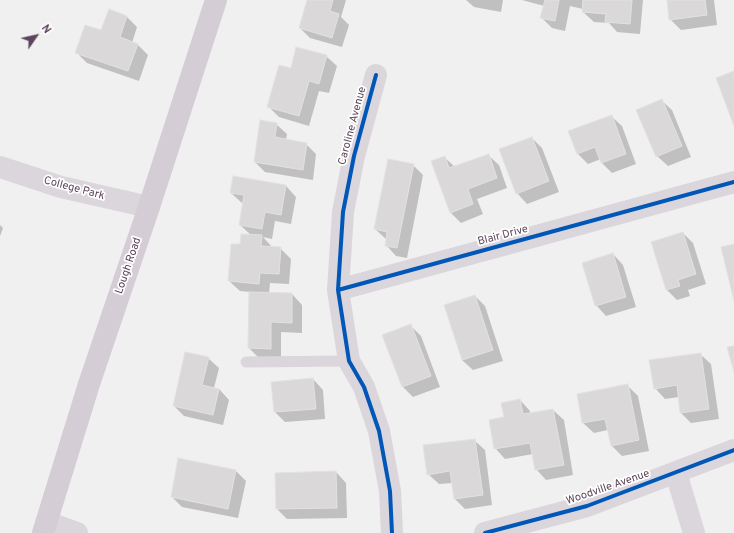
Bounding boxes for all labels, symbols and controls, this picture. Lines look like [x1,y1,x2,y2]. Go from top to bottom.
north arrow [16,16,56,56]
text: N [38,22,54,36]
street label: Caroline Avenue [336,85,370,167]
street label: College Park [42,175,106,203]
street label: Blair Drive [476,223,530,249]
street label: Lough Road [113,236,145,296]
street label: Woodville Avenue [565,468,651,508]

